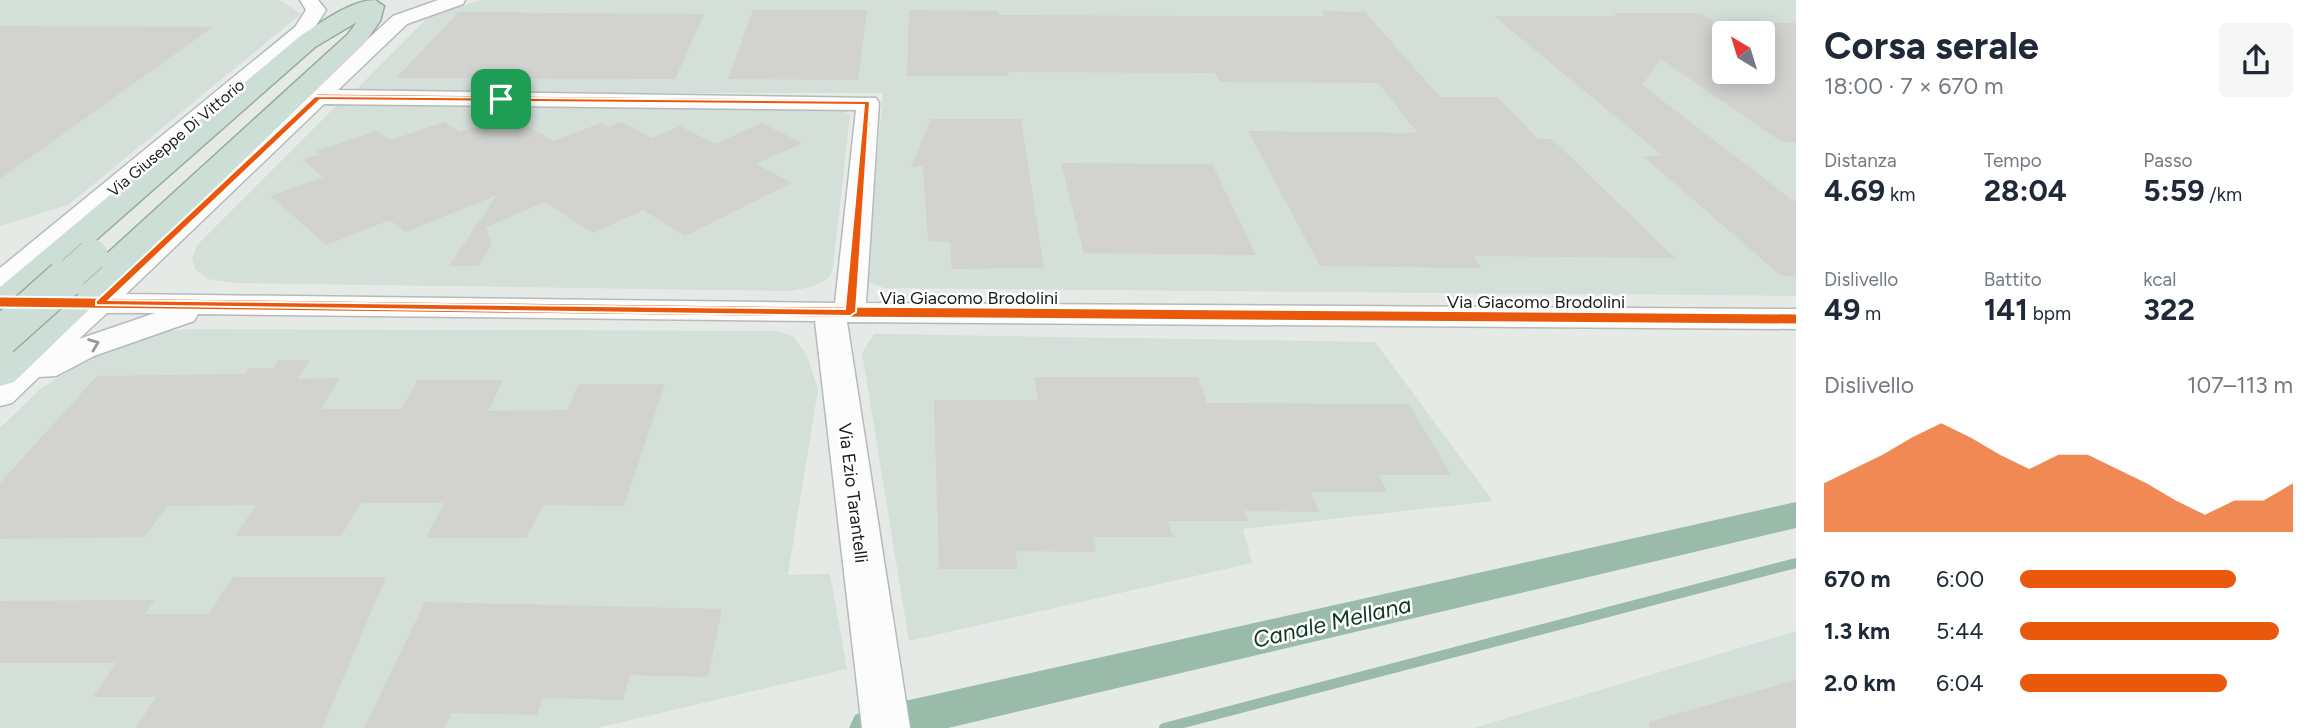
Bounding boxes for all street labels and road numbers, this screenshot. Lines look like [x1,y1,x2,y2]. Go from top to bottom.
street label: Via Giuseppe Di Vittorio [104,75,248,201]
street label: Via Giacomo Brodolini [880,287,1058,309]
street label: Via Giacomo Brodolini [1447,291,1625,313]
street label: Via Ezio Tarantelli [833,422,873,564]

